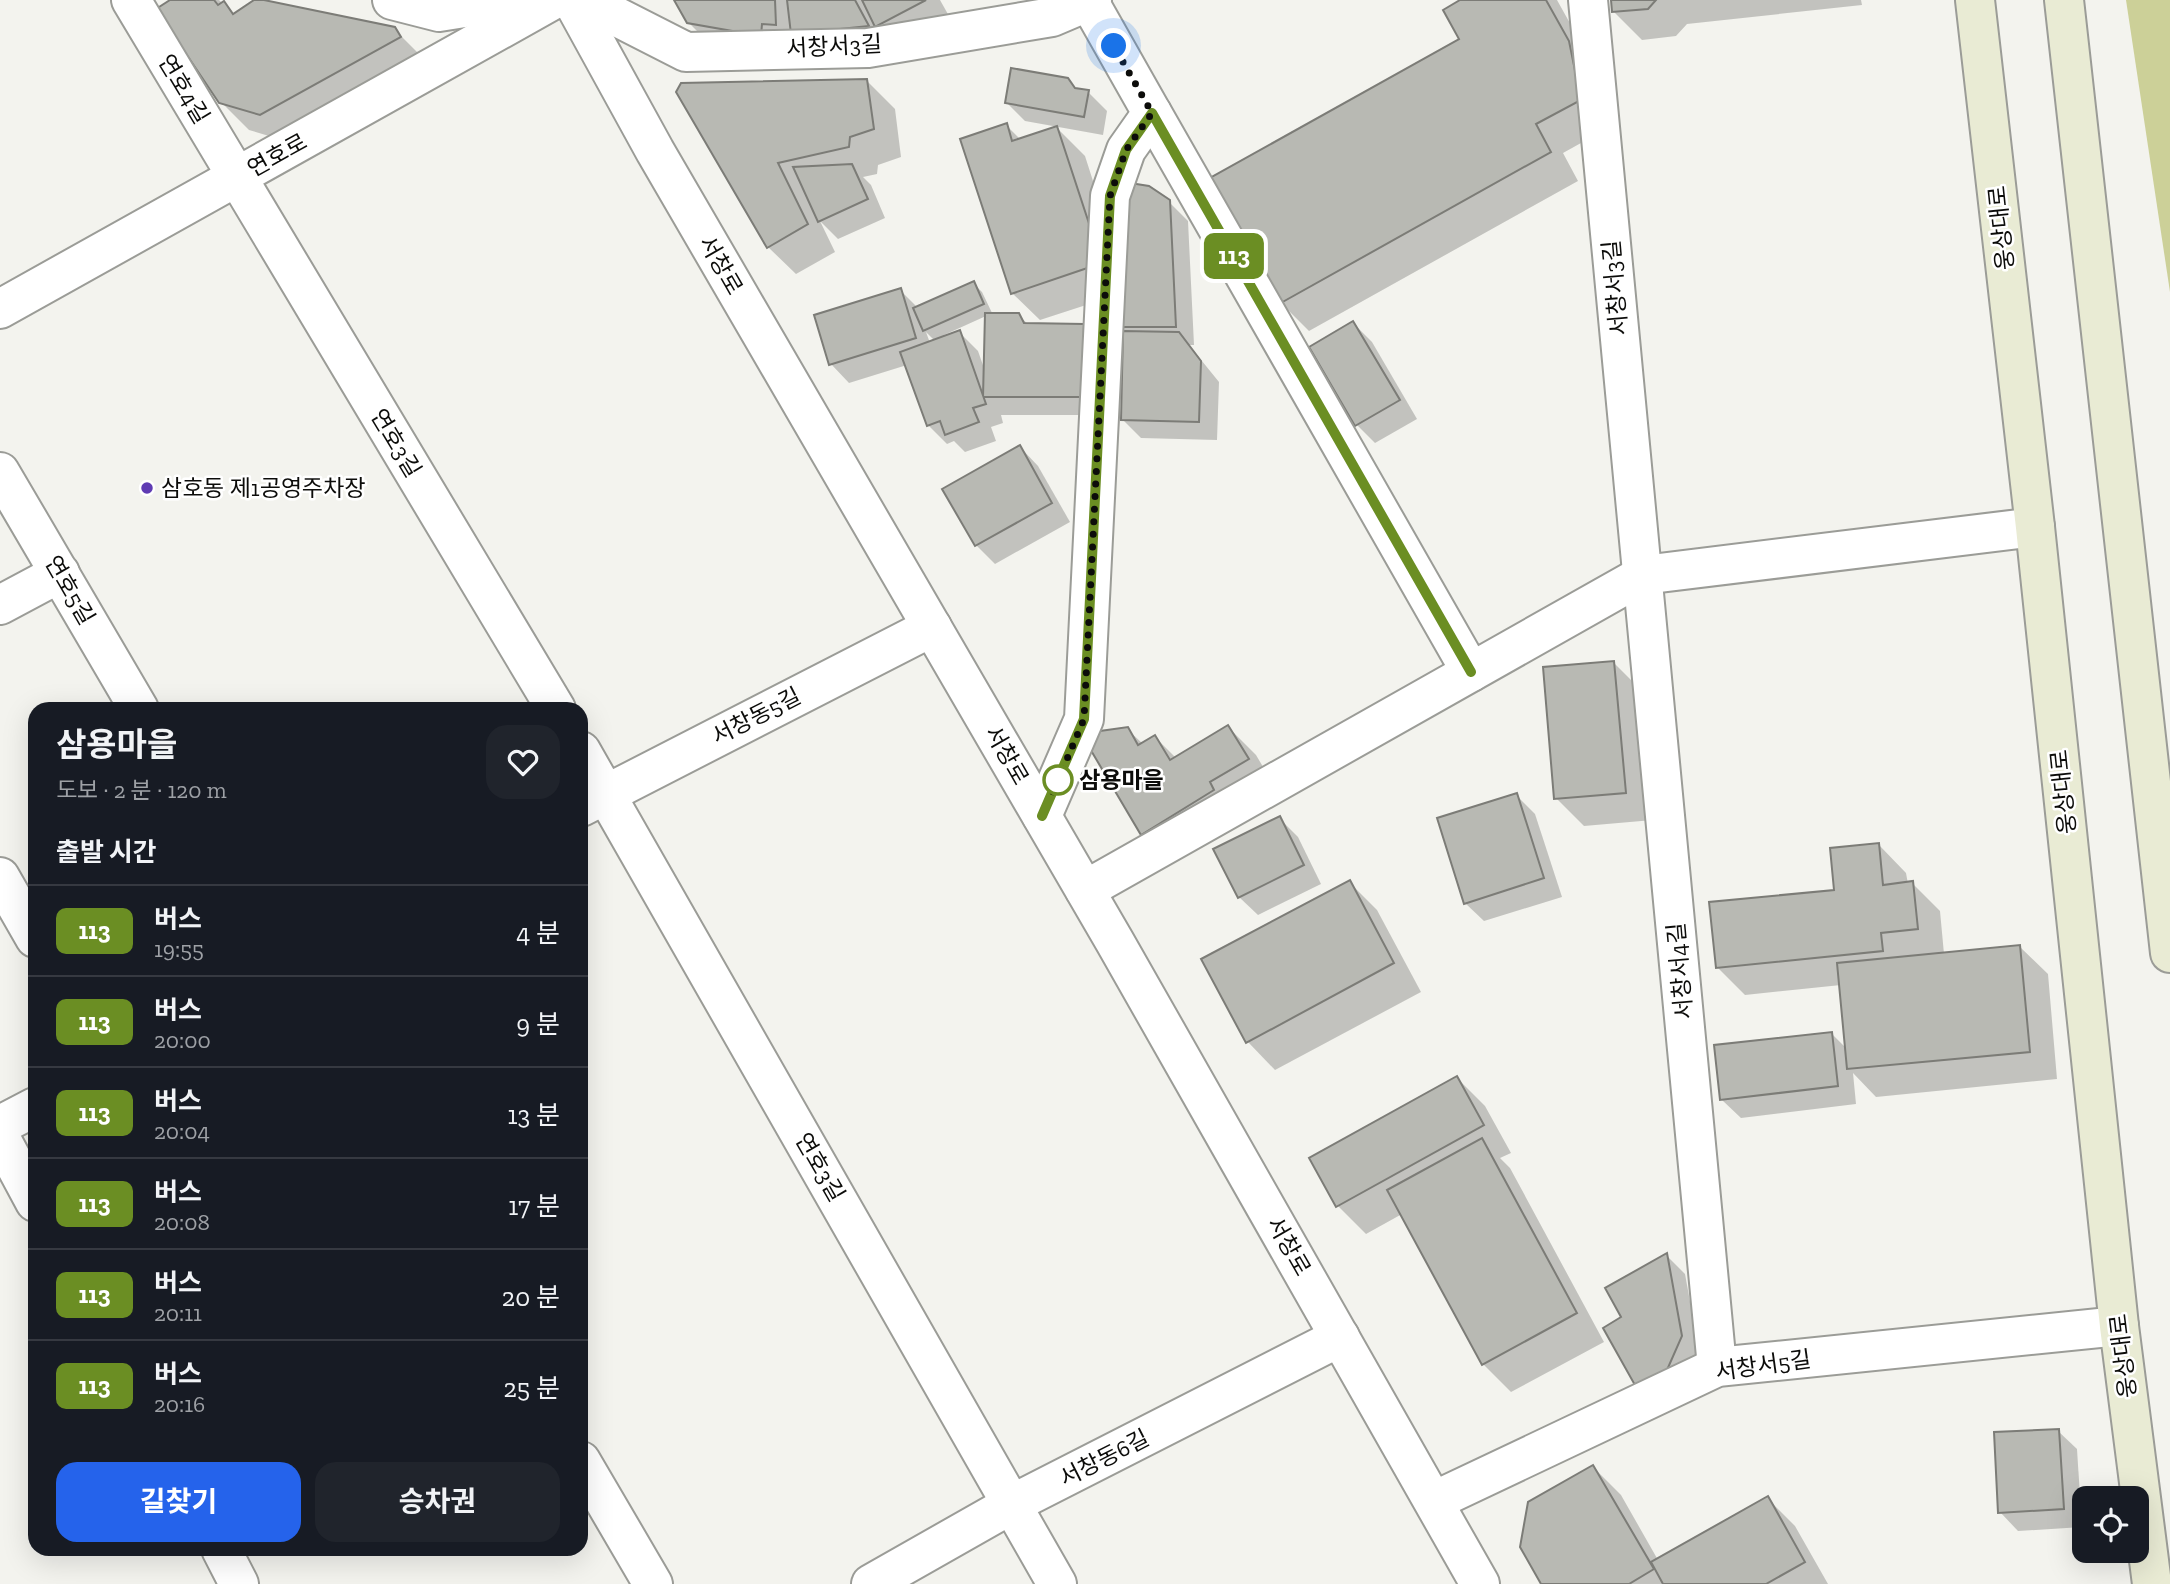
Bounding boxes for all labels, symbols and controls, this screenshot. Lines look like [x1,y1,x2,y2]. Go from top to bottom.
your location [1096,28,1131,63]
street label: 서창서3길 [785,30,883,62]
street label: 연호4길 [152,49,216,129]
street label: 연호로 [242,127,312,183]
street label: 웅상대로 [1983,184,2019,272]
street label: 서창로 [693,231,749,299]
line badge: 113 [1194,233,1274,279]
street label: 서창서3길 [1597,239,1633,337]
text: 113 [1218,241,1250,270]
street label: 연호3길 [365,404,427,482]
place label: 삼호동 제1공영주차장 [161,474,366,502]
marker: 삼호동 제1공영주차장 [139,480,155,496]
street label: 연호5길 [39,550,101,630]
street label: 서창동5길 [707,682,805,750]
street label: 서창로 [979,721,1035,789]
text: 삼용마을 [56,725,177,764]
button: heart [486,725,560,799]
street label: 웅상대로 [2045,748,2081,836]
marker: 삼용마을 [1043,765,1073,795]
place label: 삼용마을 [1079,766,1164,794]
text: 도보 · 2 분 · 120 m [56,776,227,804]
text: 출발 시간 [56,836,157,868]
text: 버스 [154,903,202,935]
text: 113 [78,916,111,945]
text: 4 분 [516,917,560,949]
street label: 서창서4길 [1662,921,1698,1021]
text: 19:55 [154,935,204,963]
text: 버스 [154,994,202,1026]
text: 113 [78,1007,111,1036]
text: 9 분 [516,1008,560,1040]
text: 20:00 [154,1026,211,1054]
text: 버스 [154,1085,202,1117]
text: 113 [78,1098,111,1127]
text: 13 분 [507,1099,560,1131]
text: 20:04 [154,1117,210,1145]
street label: 연호3길 [789,1128,851,1206]
text: 버스 [154,1176,202,1208]
text: 113 [78,1189,111,1218]
text: 17 분 [508,1190,560,1222]
text: 20:08 [154,1208,210,1236]
street label: 서창로 [1261,1212,1317,1280]
text: 버스 [154,1267,202,1299]
text: 113 [78,1280,111,1309]
text: 20 분 [502,1281,560,1313]
text: 20:11 [154,1299,202,1327]
street label: 웅상대로 [2104,1312,2142,1400]
street label: 서창서5길 [1713,1344,1813,1386]
text: 버스 [154,1358,202,1390]
text: 113 [78,1371,111,1400]
text: 25 분 [503,1372,560,1404]
text: 20:16 [154,1390,205,1418]
street label: 서창동6길 [1054,1424,1154,1492]
button: 길찾기 [56,1462,301,1542]
button: 승차권 [315,1462,560,1542]
map controls [2072,1486,2149,1563]
button: locate [2072,1486,2149,1563]

